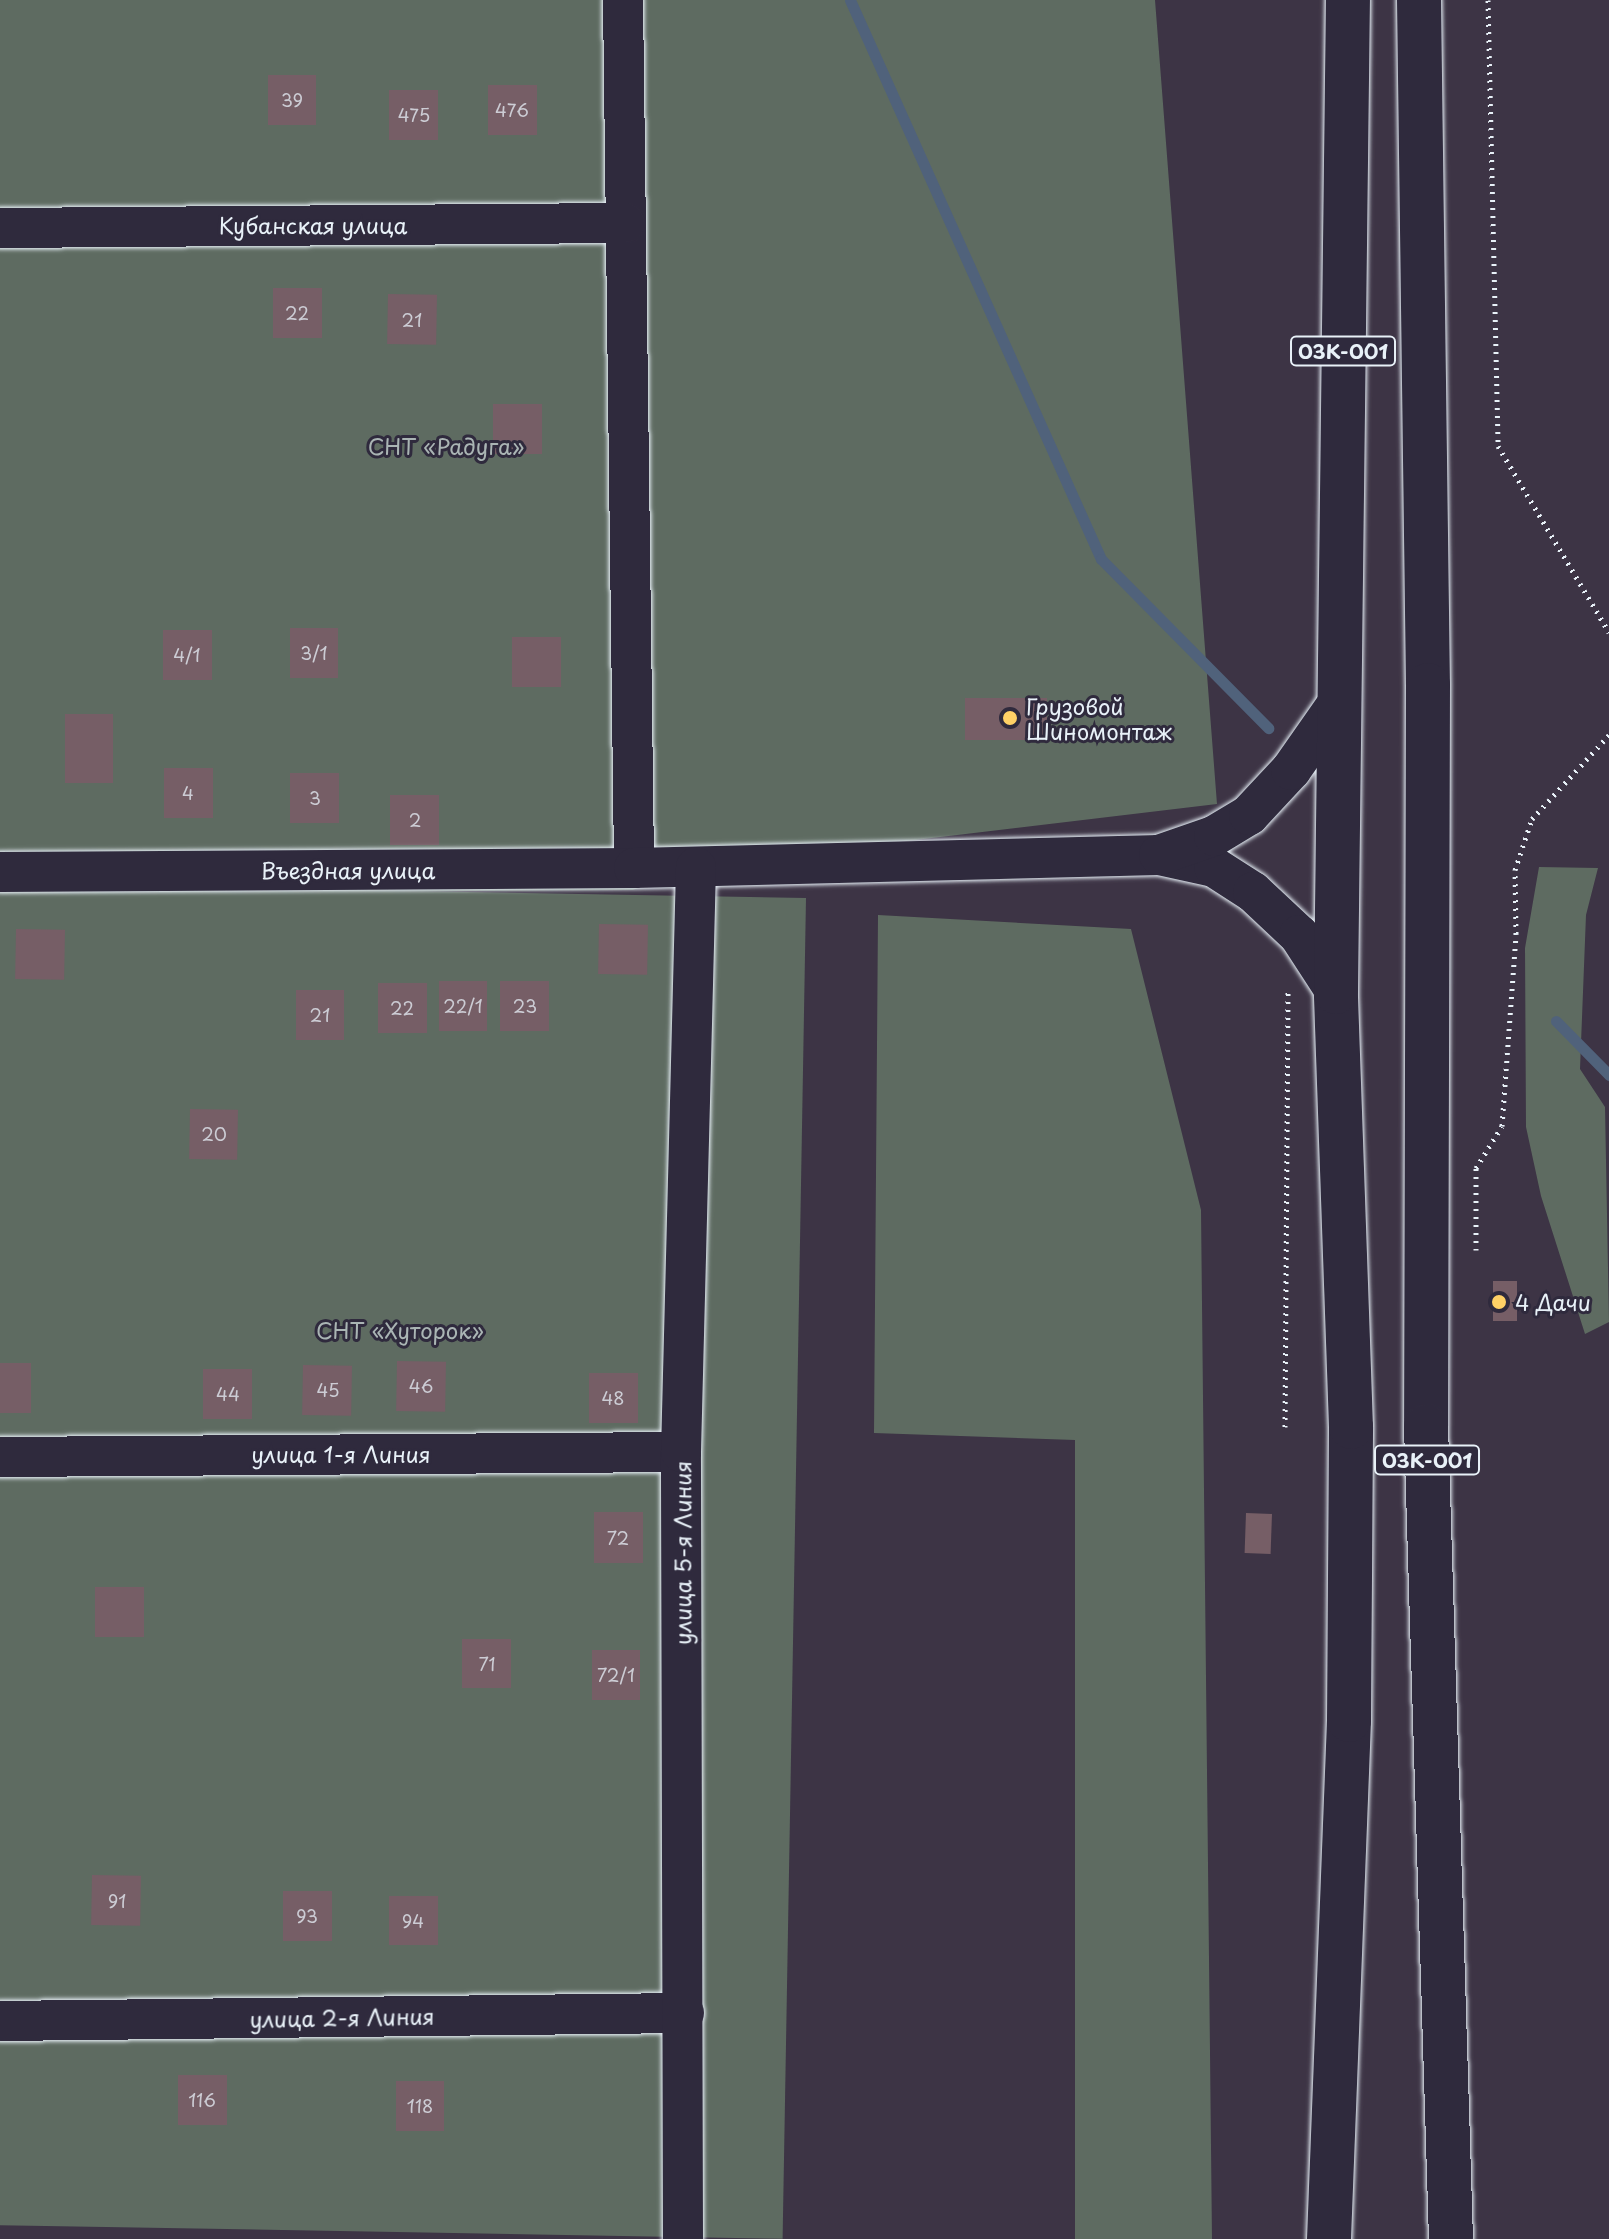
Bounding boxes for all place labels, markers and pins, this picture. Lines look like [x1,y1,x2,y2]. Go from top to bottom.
place label: Грузовой Шиномонтаж [1026,692,1172,744]
marker: Грузовой Шиномонтаж [1001,709,1019,727]
place label: 4 Дачи [1515,1289,1592,1315]
marker: 4 Дачи [1490,1293,1508,1311]

